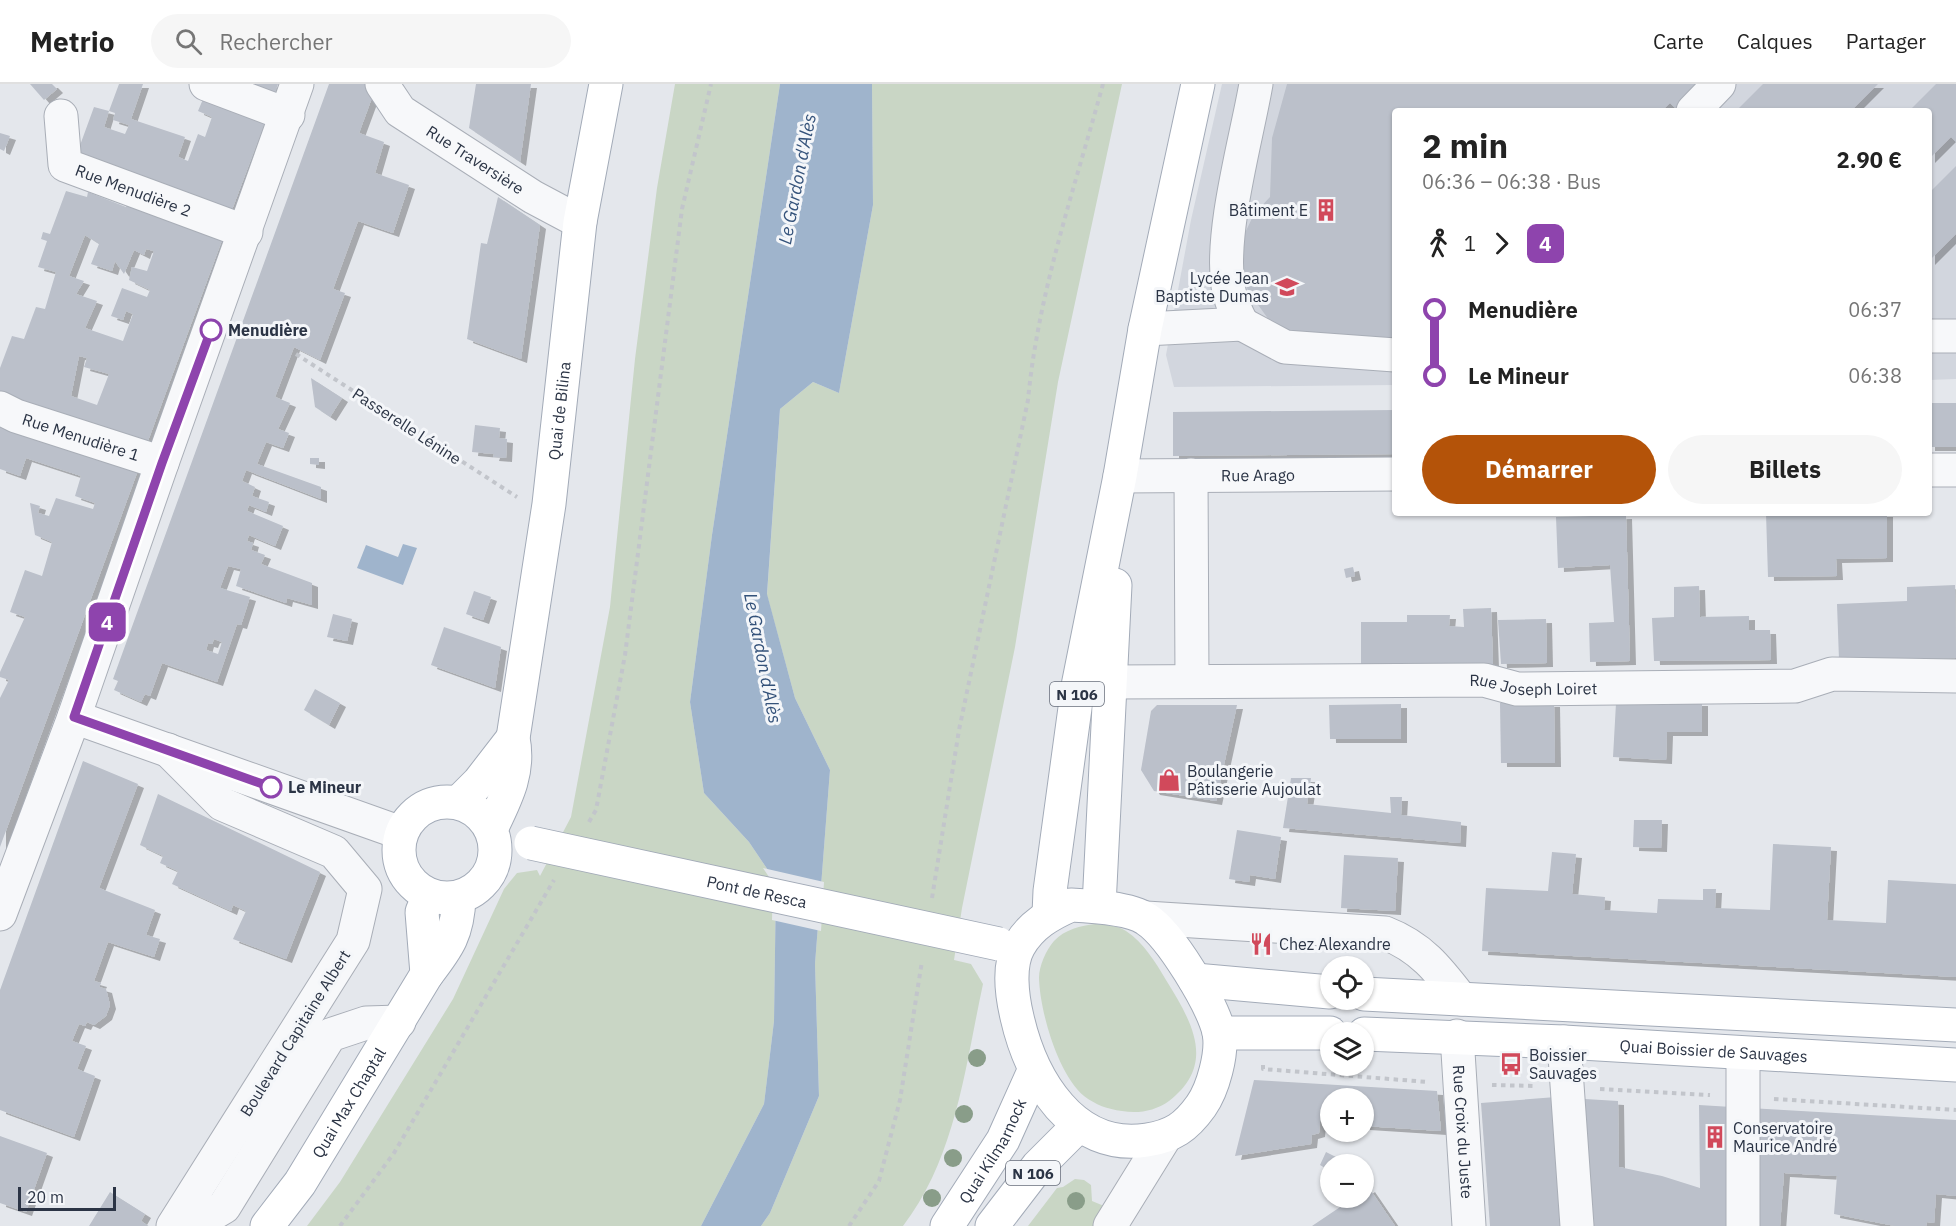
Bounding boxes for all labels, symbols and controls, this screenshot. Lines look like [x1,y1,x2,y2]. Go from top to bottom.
search box [151,14,571,68]
text: Metrio [30,23,115,60]
icon: search [172,25,205,58]
text: Rechercher [220,27,333,56]
text: Carte [1653,27,1704,55]
text: Calques [1737,27,1813,55]
text: Partager [1846,27,1926,55]
water label: Le Gardon d'Alès [773,112,821,246]
street label: Rue Traversière [423,121,528,199]
text: 2 min [1422,124,1508,167]
text: 2.90 € [1837,145,1902,174]
street label: Rue Menudière 2 [73,160,194,221]
text: 06:36 – 06:38 · Bus [1422,168,1601,195]
building icon: Bâtiment E [1313,197,1339,223]
place label: Bâtiment E [1229,200,1308,220]
icon: walk [1422,227,1455,260]
icon: forward [1485,227,1518,260]
text: 4 [1539,229,1552,257]
text: 1 [1464,230,1476,257]
place label: Lycée Jean Baptiste Dumas [1155,268,1269,306]
school or university icon: Lycée Jean Baptiste Dumas [1274,274,1300,300]
text: Menudière [1468,295,1578,324]
text: 06:37 [1848,296,1902,323]
marker: Menudière [200,319,222,341]
place label: Menudière [228,320,308,340]
street label: Quai de Bilina [544,360,575,461]
text: Le Mineur [1468,361,1569,390]
text: 06:38 [1848,362,1902,389]
street label: Passerelle Lénine [349,383,465,469]
street label: Rue Menudière 1 [20,409,142,465]
button: Démarrer [1422,435,1656,504]
button: Billets [1668,435,1902,504]
street label: Rue Arago [1221,465,1295,485]
water label: Le Gardon d'Alès [739,591,787,725]
line badge: 4 [88,602,126,642]
text: 4 [101,608,113,636]
street label: Rue Joseph Loiret [1470,669,1597,699]
road number: N 106 [1050,682,1104,706]
place label: Boulangerie Pâtisserie Aujoulat [1187,761,1321,799]
shop icon: Boulangerie Pâtisserie Aujoulat [1156,767,1182,793]
marker: Le Mineur [260,776,282,798]
place label: Le Mineur [288,777,362,797]
street label: Pont de Resca [705,871,809,912]
restaurant icon: Chez Alexandre [1248,931,1274,957]
place label: Chez Alexandre [1279,934,1391,954]
street label: Boulevard Capitaine Albert [236,946,354,1120]
map controls [1320,956,1374,1208]
button: locate [1320,956,1374,1010]
button: layers [1320,1022,1374,1076]
street label: Quai Boissier de Sauvages [1619,1035,1808,1066]
street label: Quai Max Chaptal [308,1044,390,1162]
place label: Boissier Sauvages [1529,1045,1597,1083]
bus stop icon: Boissier Sauvages [1498,1051,1524,1077]
street label: Rue Croix du Juste [1449,1064,1477,1200]
button: + [1320,1088,1374,1142]
street label: Quai Kilmarnock [954,1095,1031,1207]
place label: Conservatoire Maurice André [1733,1118,1837,1156]
building icon: Conservatoire Maurice André [1702,1124,1728,1150]
button: − [1320,1154,1374,1208]
road number: N 106 [1006,1161,1060,1185]
scale bar [18,1184,116,1212]
text: 20 m [27,1187,64,1207]

